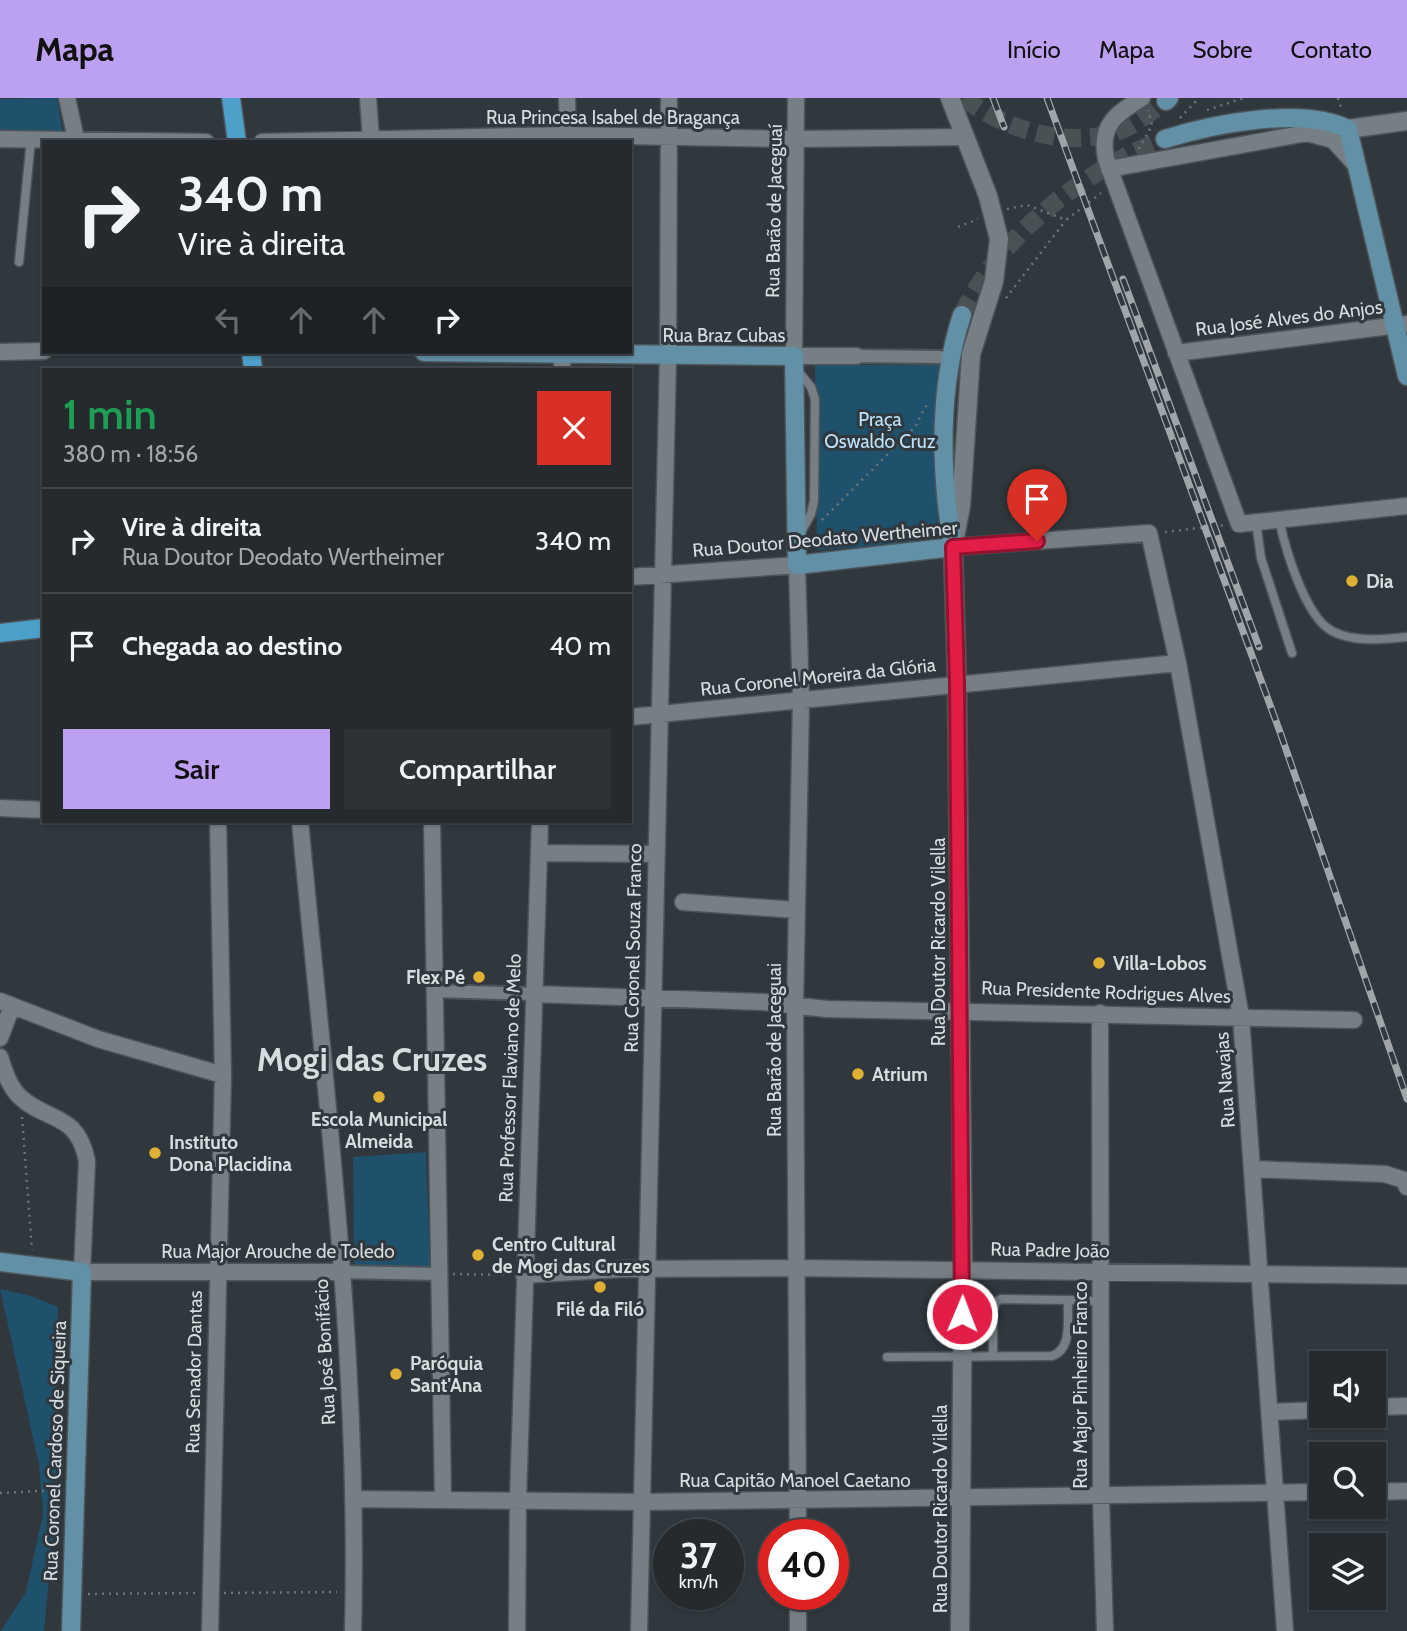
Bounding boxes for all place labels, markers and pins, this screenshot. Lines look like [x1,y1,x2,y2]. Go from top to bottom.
pin [1007,469,1067,541]
place label: Dia [1366,570,1394,593]
marker: Dia [1344,573,1360,589]
place label: Villa-Lobos [1113,952,1207,975]
marker: Villa-Lobos [1091,955,1107,971]
place label: Flex Pé [406,966,465,989]
marker: Flex Pé [471,969,487,985]
place label: Atrium [872,1063,928,1086]
marker: Atrium [850,1066,866,1082]
marker: Escola Municipal Almeida [371,1089,387,1105]
place label: Escola Municipal Almeida [311,1108,447,1153]
place label: Instituto Dona Placidina [169,1131,292,1176]
marker: Instituto Dona Placidina [147,1145,163,1161]
place label: Centro Cultural de Mogi das Cruzes [492,1233,650,1278]
marker: Centro Cultural de Mogi das Cruzes [470,1247,486,1263]
marker: Filé da Filó [592,1279,608,1295]
place label: Filé da Filó [556,1298,644,1321]
place label: Paróquia Sant'Ana [410,1352,483,1397]
marker: Paróquia Sant'Ana [388,1366,404,1382]

